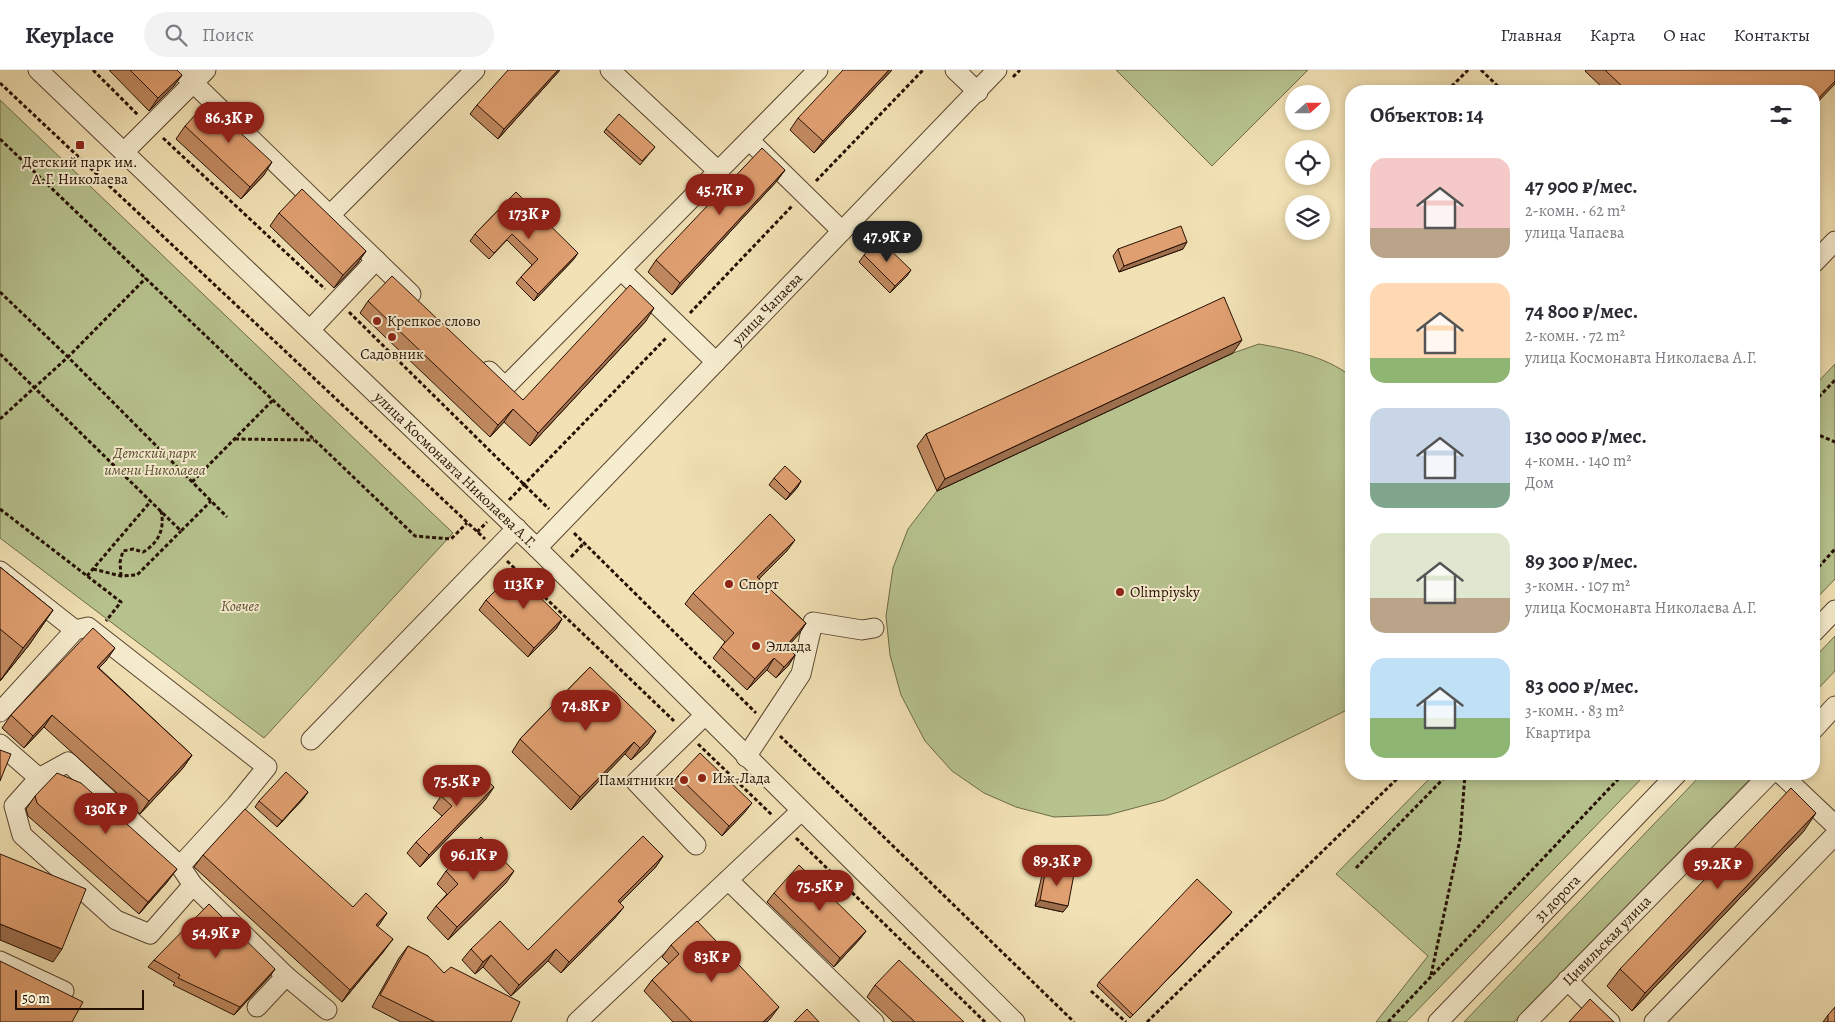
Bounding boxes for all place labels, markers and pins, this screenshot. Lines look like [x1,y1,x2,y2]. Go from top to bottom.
pin: 86.3K ₽ [183,102,275,144]
marker: Детский парк им. А.Г. Николаева [74,139,86,151]
place label: Детский парк им. А.Г. Николаева [22,152,138,189]
pin: 45.7K ₽ [674,174,766,216]
pin: 173K ₽ [488,198,570,240]
pin: 47.9K ₽ [841,220,933,263]
place label: Крепкое слово [387,311,481,331]
marker: Крепкое слово [371,315,383,327]
marker: Садовник [386,331,398,343]
place label: Садовник [360,344,424,364]
pin: 113K ₽ [483,568,565,610]
place label: Спорт [739,574,779,594]
marker: Спорт [723,578,735,590]
place label: Olimpiysky [1130,582,1200,602]
marker: Olimpiysky [1114,586,1126,598]
place label: Эллада [766,636,811,656]
marker: Эллада [750,640,762,652]
pin: 74.8K ₽ [540,690,632,732]
pin: 75.5K ₽ [411,764,503,807]
place label: Иж-Лада [712,768,771,788]
place label: Памятники [599,770,674,790]
marker: Иж-Лада [696,772,708,784]
marker: Памятники [678,774,690,786]
pin: 130K ₽ [65,792,147,835]
pin: 96.1K ₽ [428,838,520,881]
pin: 89.3K ₽ [1011,844,1103,887]
pin: 59.2K ₽ [1672,848,1764,890]
pin: 75.5K ₽ [774,870,866,912]
pin: 54.9K ₽ [170,916,262,959]
pin: 83K ₽ [677,940,747,983]

